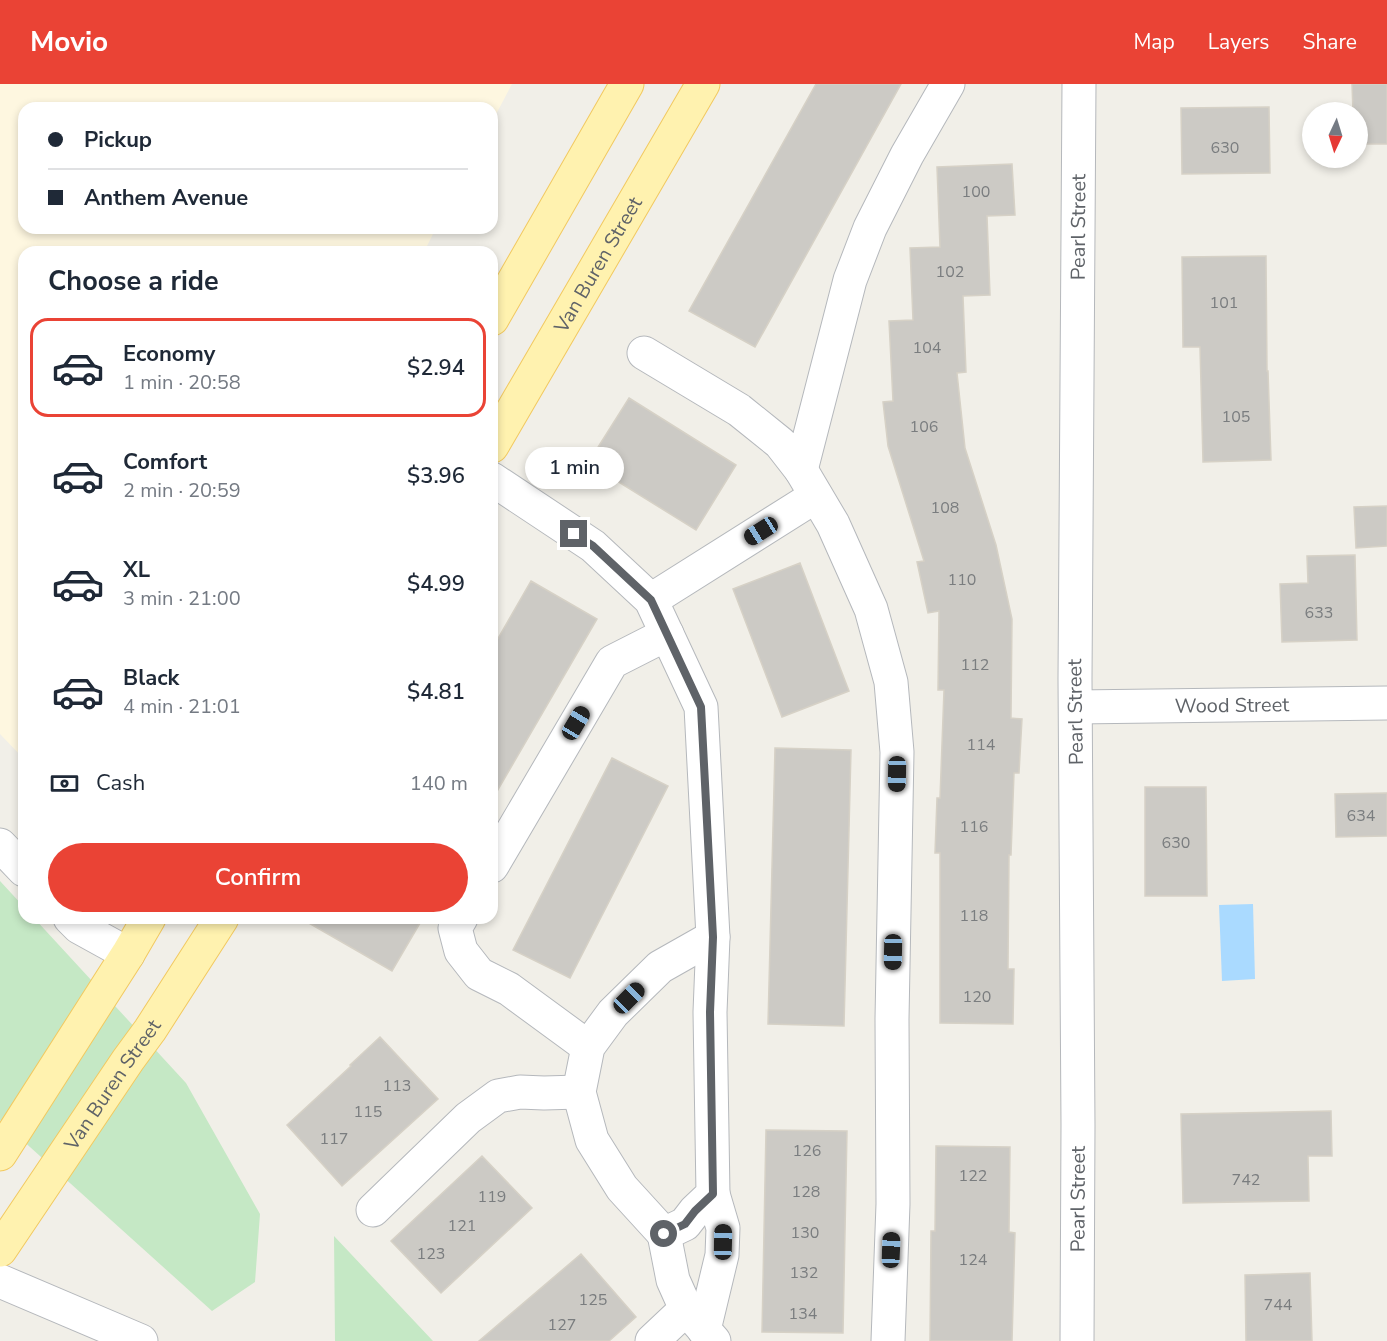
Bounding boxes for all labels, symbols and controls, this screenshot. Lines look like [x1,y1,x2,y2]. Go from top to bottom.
text: Movio [30,23,108,61]
text: Map [1133,28,1175,56]
text: Layers [1208,28,1269,56]
text: Share [1302,28,1357,56]
north arrow [1302,102,1368,168]
map controls [1302,102,1368,168]
text: Pickup [84,125,152,155]
house number: 630 [1211,137,1239,159]
street label: Pearl Street [1065,173,1092,280]
house number: 100 [962,181,990,203]
text: Anthem Avenue [84,183,248,213]
street label: Van Buren Street [547,191,649,339]
house number: 102 [936,261,964,283]
text: Choose a ride [48,263,219,300]
house number: 101 [1210,292,1238,314]
house number: 104 [913,337,942,359]
text: Economy [123,339,215,369]
icon: car [51,341,105,395]
text: $2.94 [407,353,465,383]
text: 1 min · 20:58 [123,369,241,396]
house number: 105 [1222,406,1250,428]
house number: 106 [910,416,938,438]
text: Comfort [123,447,207,477]
callout: 1 min [524,447,624,489]
icon: car [51,449,105,503]
text: 1 min [549,454,600,481]
text: $3.96 [407,461,465,491]
text: 2 min · 20:59 [123,477,241,504]
house number: 108 [931,497,959,519]
car [741,514,781,548]
route end [560,520,587,547]
text: XL [123,555,150,585]
icon: car [51,557,105,611]
text: $4.99 [407,569,465,599]
house number: 110 [948,569,976,591]
text: 3 min · 21:00 [123,585,241,612]
house number: 633 [1305,602,1333,624]
house number: 112 [961,654,989,676]
street label: Pearl Street [1061,658,1090,765]
text: Black [123,663,179,693]
icon: car [51,665,105,719]
text: $4.81 [407,677,465,707]
street label: Wood Street [1175,691,1290,720]
text: 4 min · 21:01 [123,693,241,720]
car [559,703,593,743]
house number: 114 [967,734,996,756]
car [888,756,906,792]
icon: cash [48,767,81,800]
text: Cash [96,768,145,798]
text: 140 m [410,770,468,797]
house number: 634 [1347,805,1376,827]
house number: 116 [960,816,988,838]
house number: 630 [1162,832,1190,854]
button: Confirm [48,843,468,912]
house number: 118 [960,905,988,927]
car [884,934,902,970]
car [610,979,648,1017]
house number: 120 [963,986,991,1008]
street label: Van Buren Street [58,1013,168,1156]
house number: 113 [383,1075,411,1097]
house number: 115 [354,1101,382,1123]
house number: 117 [320,1128,348,1150]
house number: 126 [793,1140,821,1162]
street label: Pearl Street [1064,1145,1092,1252]
house number: 122 [959,1165,987,1187]
house number: 742 [1232,1169,1260,1191]
house number: 128 [792,1181,820,1203]
house number: 119 [478,1186,506,1208]
house number: 121 [448,1215,476,1237]
route start [650,1220,677,1247]
house number: 130 [791,1222,819,1244]
car [714,1224,732,1260]
car [881,1232,901,1268]
house number: 123 [417,1243,445,1265]
house number: 124 [959,1249,988,1271]
house number: 132 [790,1262,818,1284]
house number: 125 [579,1289,607,1311]
house number: 744 [1264,1294,1293,1316]
house number: 134 [789,1303,818,1325]
house number: 127 [548,1314,576,1336]

